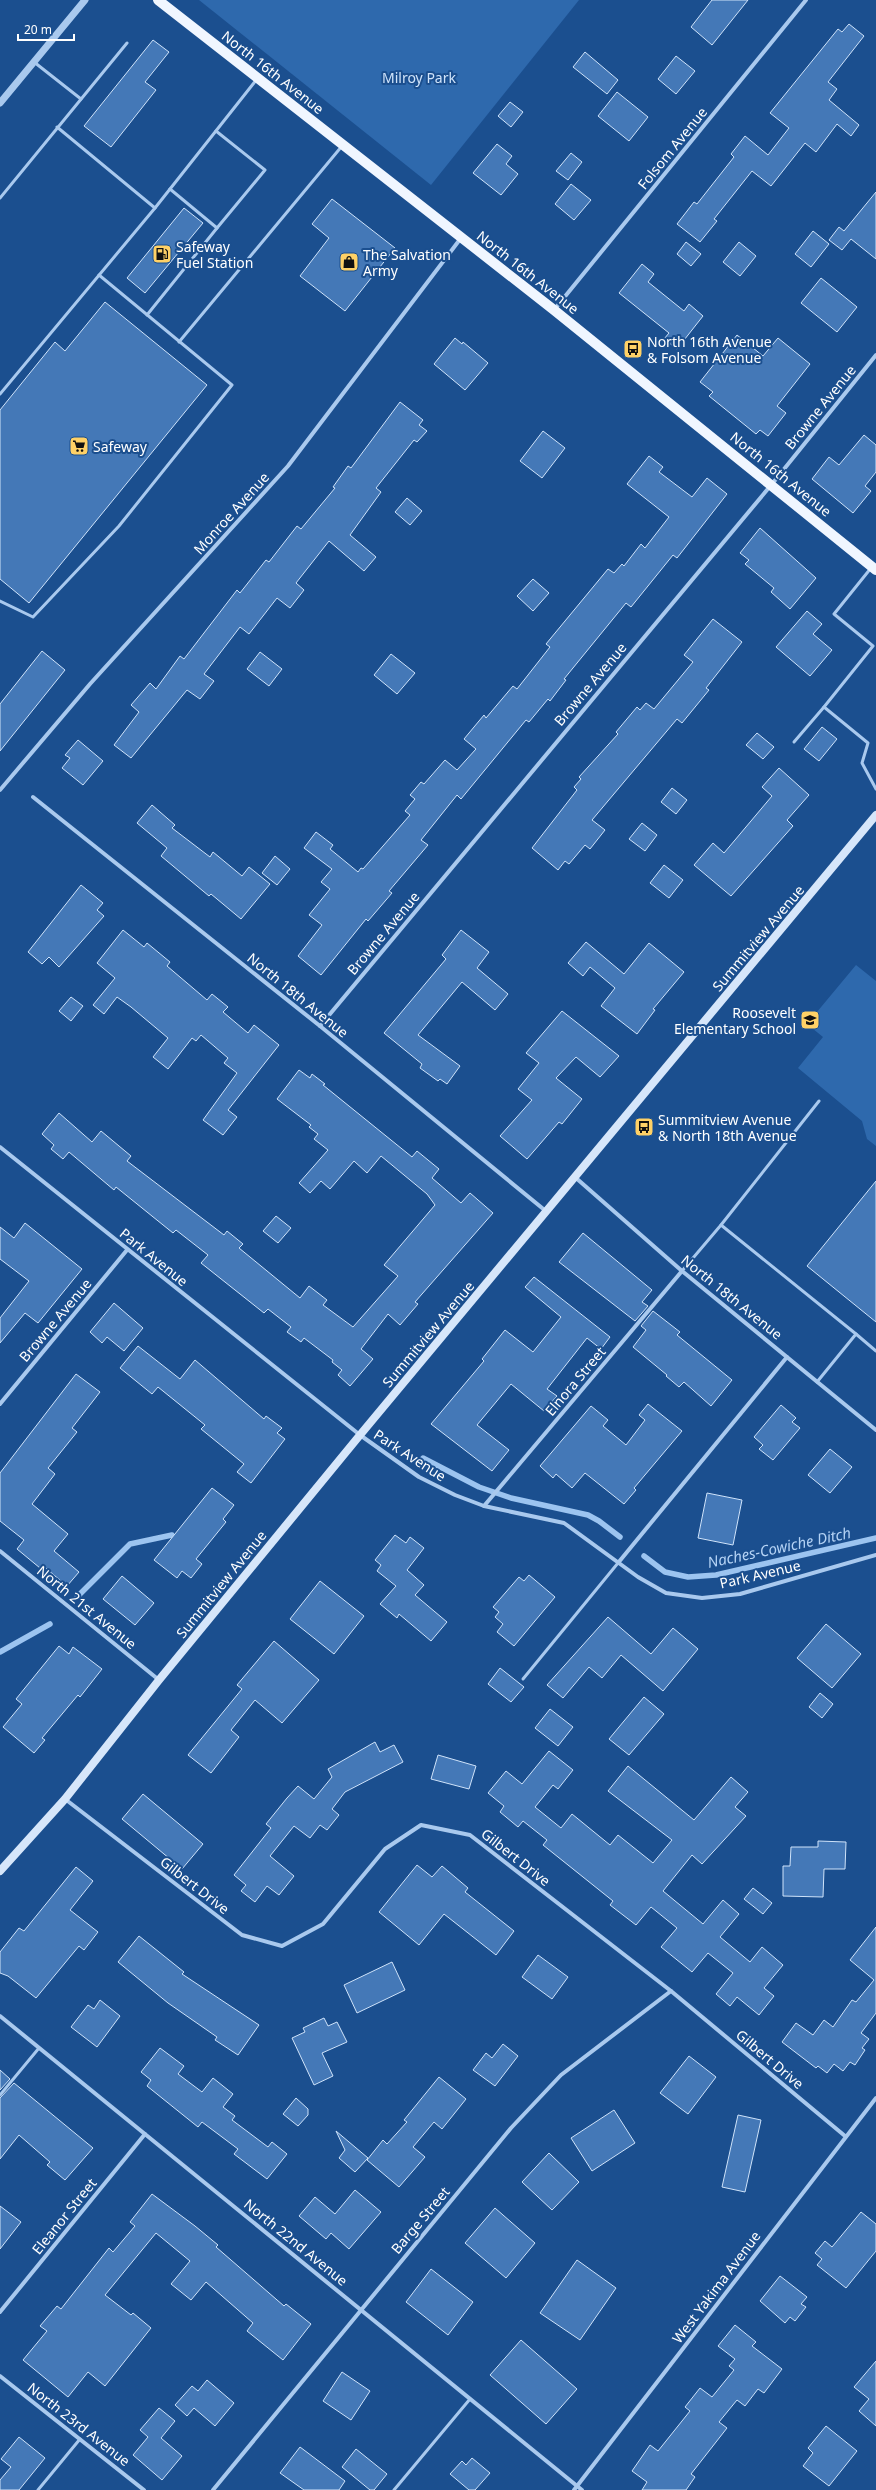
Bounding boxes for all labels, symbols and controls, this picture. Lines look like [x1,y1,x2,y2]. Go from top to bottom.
scale bar [18,16,74,42]
text: 20 m [24,21,52,38]
street label: North 16th Avenue [218,26,328,118]
park label: Milroy Park [382,68,457,87]
street label: Folsom Avenue [633,103,711,193]
street label: North 16th Avenue [473,226,583,318]
place label: Safeway Fuel Station [176,237,253,272]
fuel station icon: Safeway Fuel Station [151,243,173,265]
place label: The Salvation Army [363,245,451,280]
shop icon: The Salvation Army [338,251,360,273]
place label: North 16th Avenue & Folsom Avenue [647,332,772,367]
bus stop icon: North 16th Avenue & Folsom Avenue [622,338,644,360]
street label: Browne Avenue [780,361,860,453]
street label: North 16th Avenue [727,427,836,521]
supermarket icon: Safeway [68,435,90,457]
place label: Safeway [93,437,148,456]
street label: Monroe Avenue [189,468,273,558]
street label: Browne Avenue [550,638,630,730]
street label: Summitview Avenue [708,881,808,995]
street label: Browne Avenue [343,887,423,979]
street label: North 18th Avenue [244,948,353,1042]
place label: Roosevelt Elementary School [674,1003,796,1038]
school or university icon: Roosevelt Elementary School [799,1009,821,1031]
place label: Summitview Avenue & North 18th Avenue [658,1110,797,1145]
bus stop icon: Summitview Avenue & North 18th Avenue [633,1116,655,1138]
street label: Park Avenue [116,1224,192,1290]
street label: North 18th Avenue [678,1250,787,1344]
street label: Browne Avenue [15,1274,95,1366]
street label: Summitview Avenue [378,1277,478,1391]
street label: Elnora Street [541,1342,609,1420]
street label: Park Avenue [370,1425,450,1485]
water label: Naches-Cowiche Ditch [705,1522,853,1572]
street label: Summitview Avenue [172,1526,270,1642]
street label: Park Avenue [718,1555,802,1593]
street label: North 21st Avenue [33,1561,141,1653]
street label: Gilbert Drive [477,1824,555,1890]
street label: Gilbert Drive [156,1852,234,1918]
street label: Gilbert Drive [732,2025,808,2093]
street label: Eleanor Street [27,2174,101,2258]
street label: Barge Street [386,2183,454,2257]
street label: North 22nd Avenue [240,2194,352,2290]
street label: West Yakima Avenue [668,2227,765,2347]
street label: North 23rd Avenue [24,2378,134,2470]

